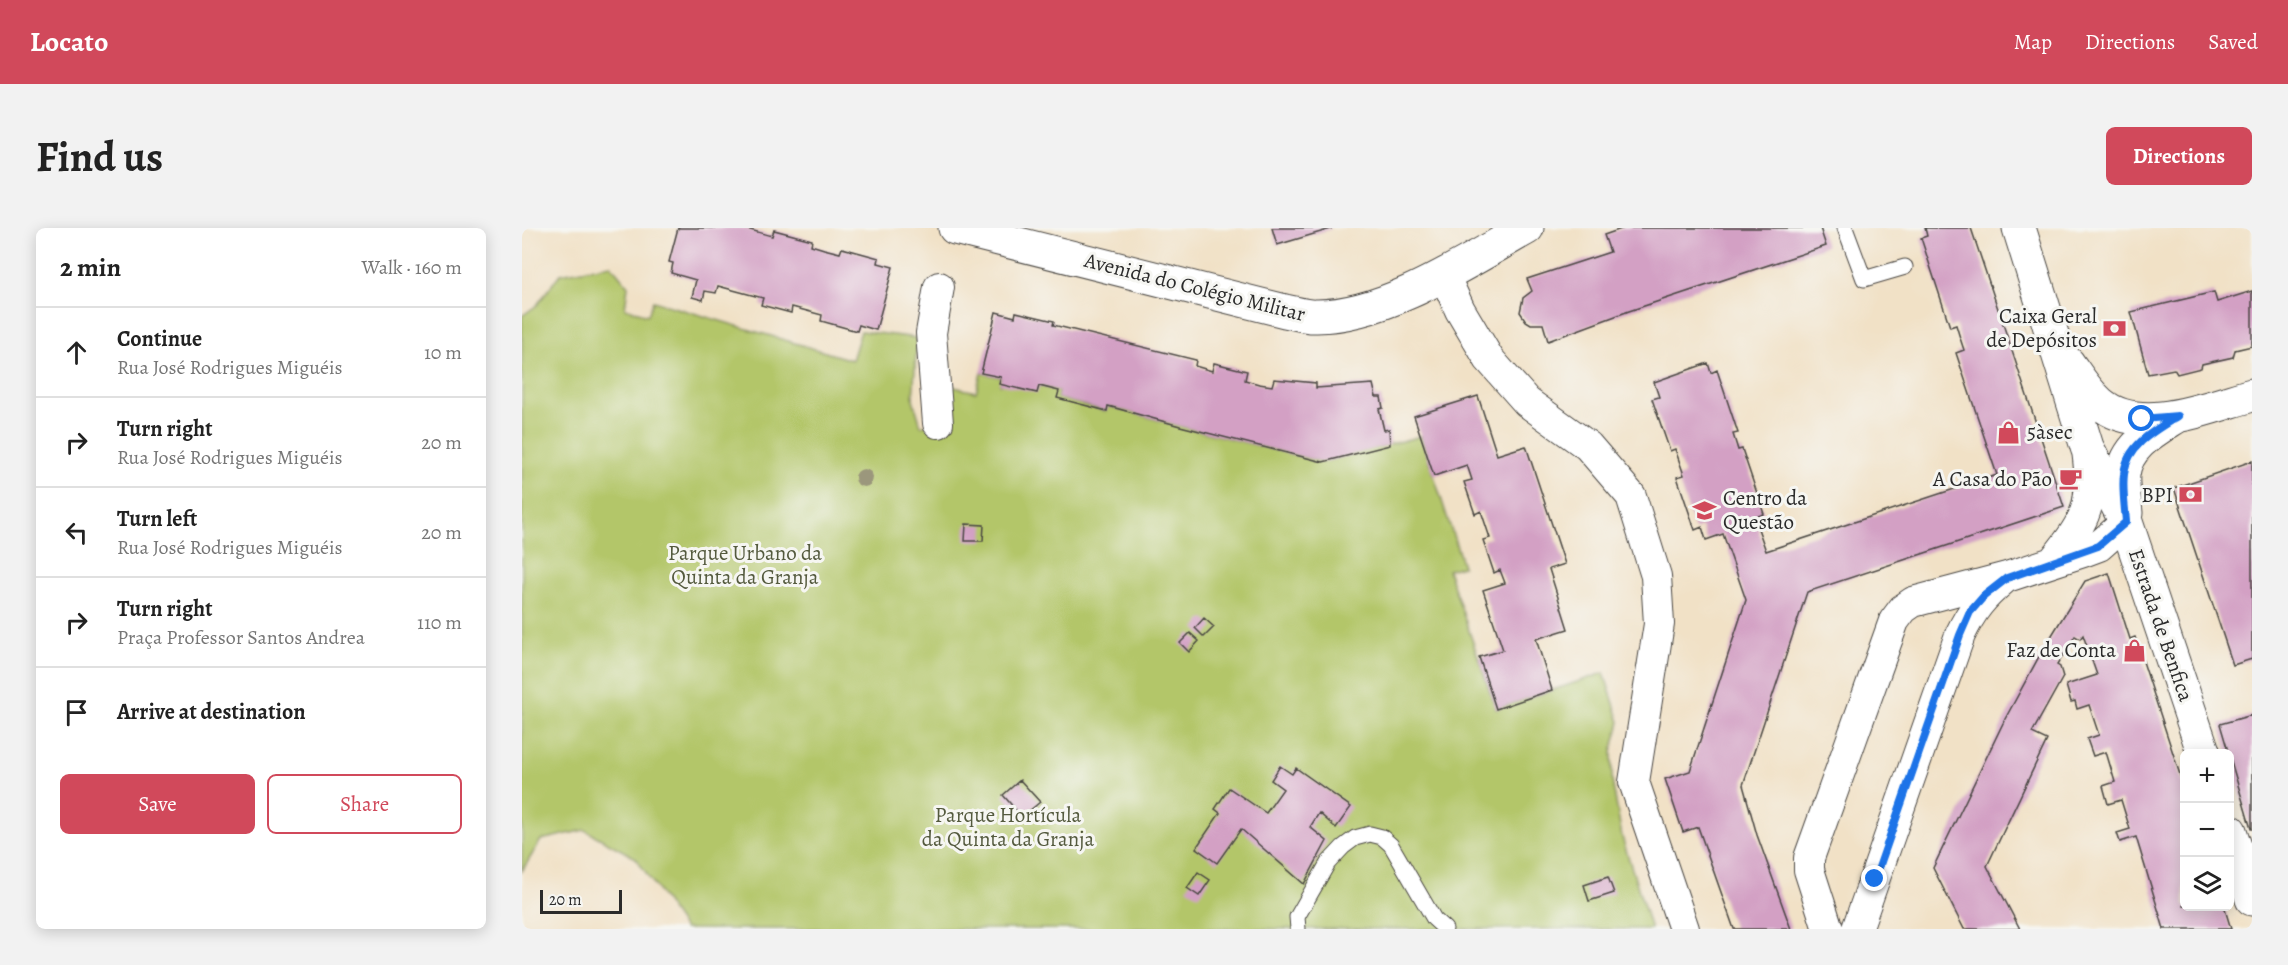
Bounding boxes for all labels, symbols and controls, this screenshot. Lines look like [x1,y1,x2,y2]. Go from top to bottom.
text: Locato [30,23,108,61]
text: Map [2014,28,2052,56]
text: Directions [2085,28,2175,56]
text: Saved [2208,28,2258,56]
button: Directions [2106,127,2252,185]
text: Find us [36,128,163,185]
street label: Avenida do Colégio Militar [1081,246,1308,328]
text: 2 min [60,250,121,285]
text: Walk · 160 m [362,254,462,281]
place label: Caixa Geral de Depósitos [1986,302,2097,354]
bank icon: Caixa Geral de Depósitos [2102,315,2128,341]
text: Continue [117,324,202,354]
icon: ahead [60,336,93,369]
text: 10 m [424,339,462,366]
text: Rua José Rodrigues Miguéis [117,354,343,381]
route start [2128,405,2154,431]
text: Turn right [117,414,213,444]
place label: 5àsec [2027,418,2073,446]
shop icon: 5àsec [1996,419,2022,445]
icon: right [60,426,93,459]
text: 20 m [421,429,462,456]
text: Rua José Rodrigues Miguéis [117,444,343,471]
place label: A Casa do Pão [1932,465,2052,493]
cafe icon: A Casa do Pão [2057,466,2083,492]
place label: BPI [2141,481,2173,509]
bank icon: BPI [2178,482,2204,508]
place label: Centro da Questão [1723,484,1807,536]
school or university icon: Centro da Questão [1692,497,1718,523]
text: Turn left [117,504,197,534]
icon: left [60,516,93,549]
text: 20 m [421,519,462,546]
text: Rua José Rodrigues Miguéis [117,534,343,561]
park label: Parque Urbano da Quinta da Granja [668,539,822,591]
street label: Estrada de Benfica [2122,545,2200,705]
text: Turn right [117,594,213,624]
icon: right [60,606,93,639]
text: 110 m [417,609,462,636]
text: Praça Professor Santos Andrea [117,624,365,651]
place label: Faz de Conta [2006,636,2116,664]
shop icon: Faz de Conta [2121,637,2147,663]
icon: arrive [60,696,93,729]
text: Arrive at destination [117,697,306,727]
map controls [2180,749,2234,911]
button: + [2180,749,2234,803]
button: Save [60,774,255,834]
button: Share [267,774,462,834]
park label: Parque Hortícula da Quinta da Granja [922,801,1094,853]
button: − [2180,803,2234,857]
button: layers [2180,857,2234,911]
route end [1861,865,1887,891]
scale bar [540,887,622,914]
text: 20 m [549,889,582,911]

